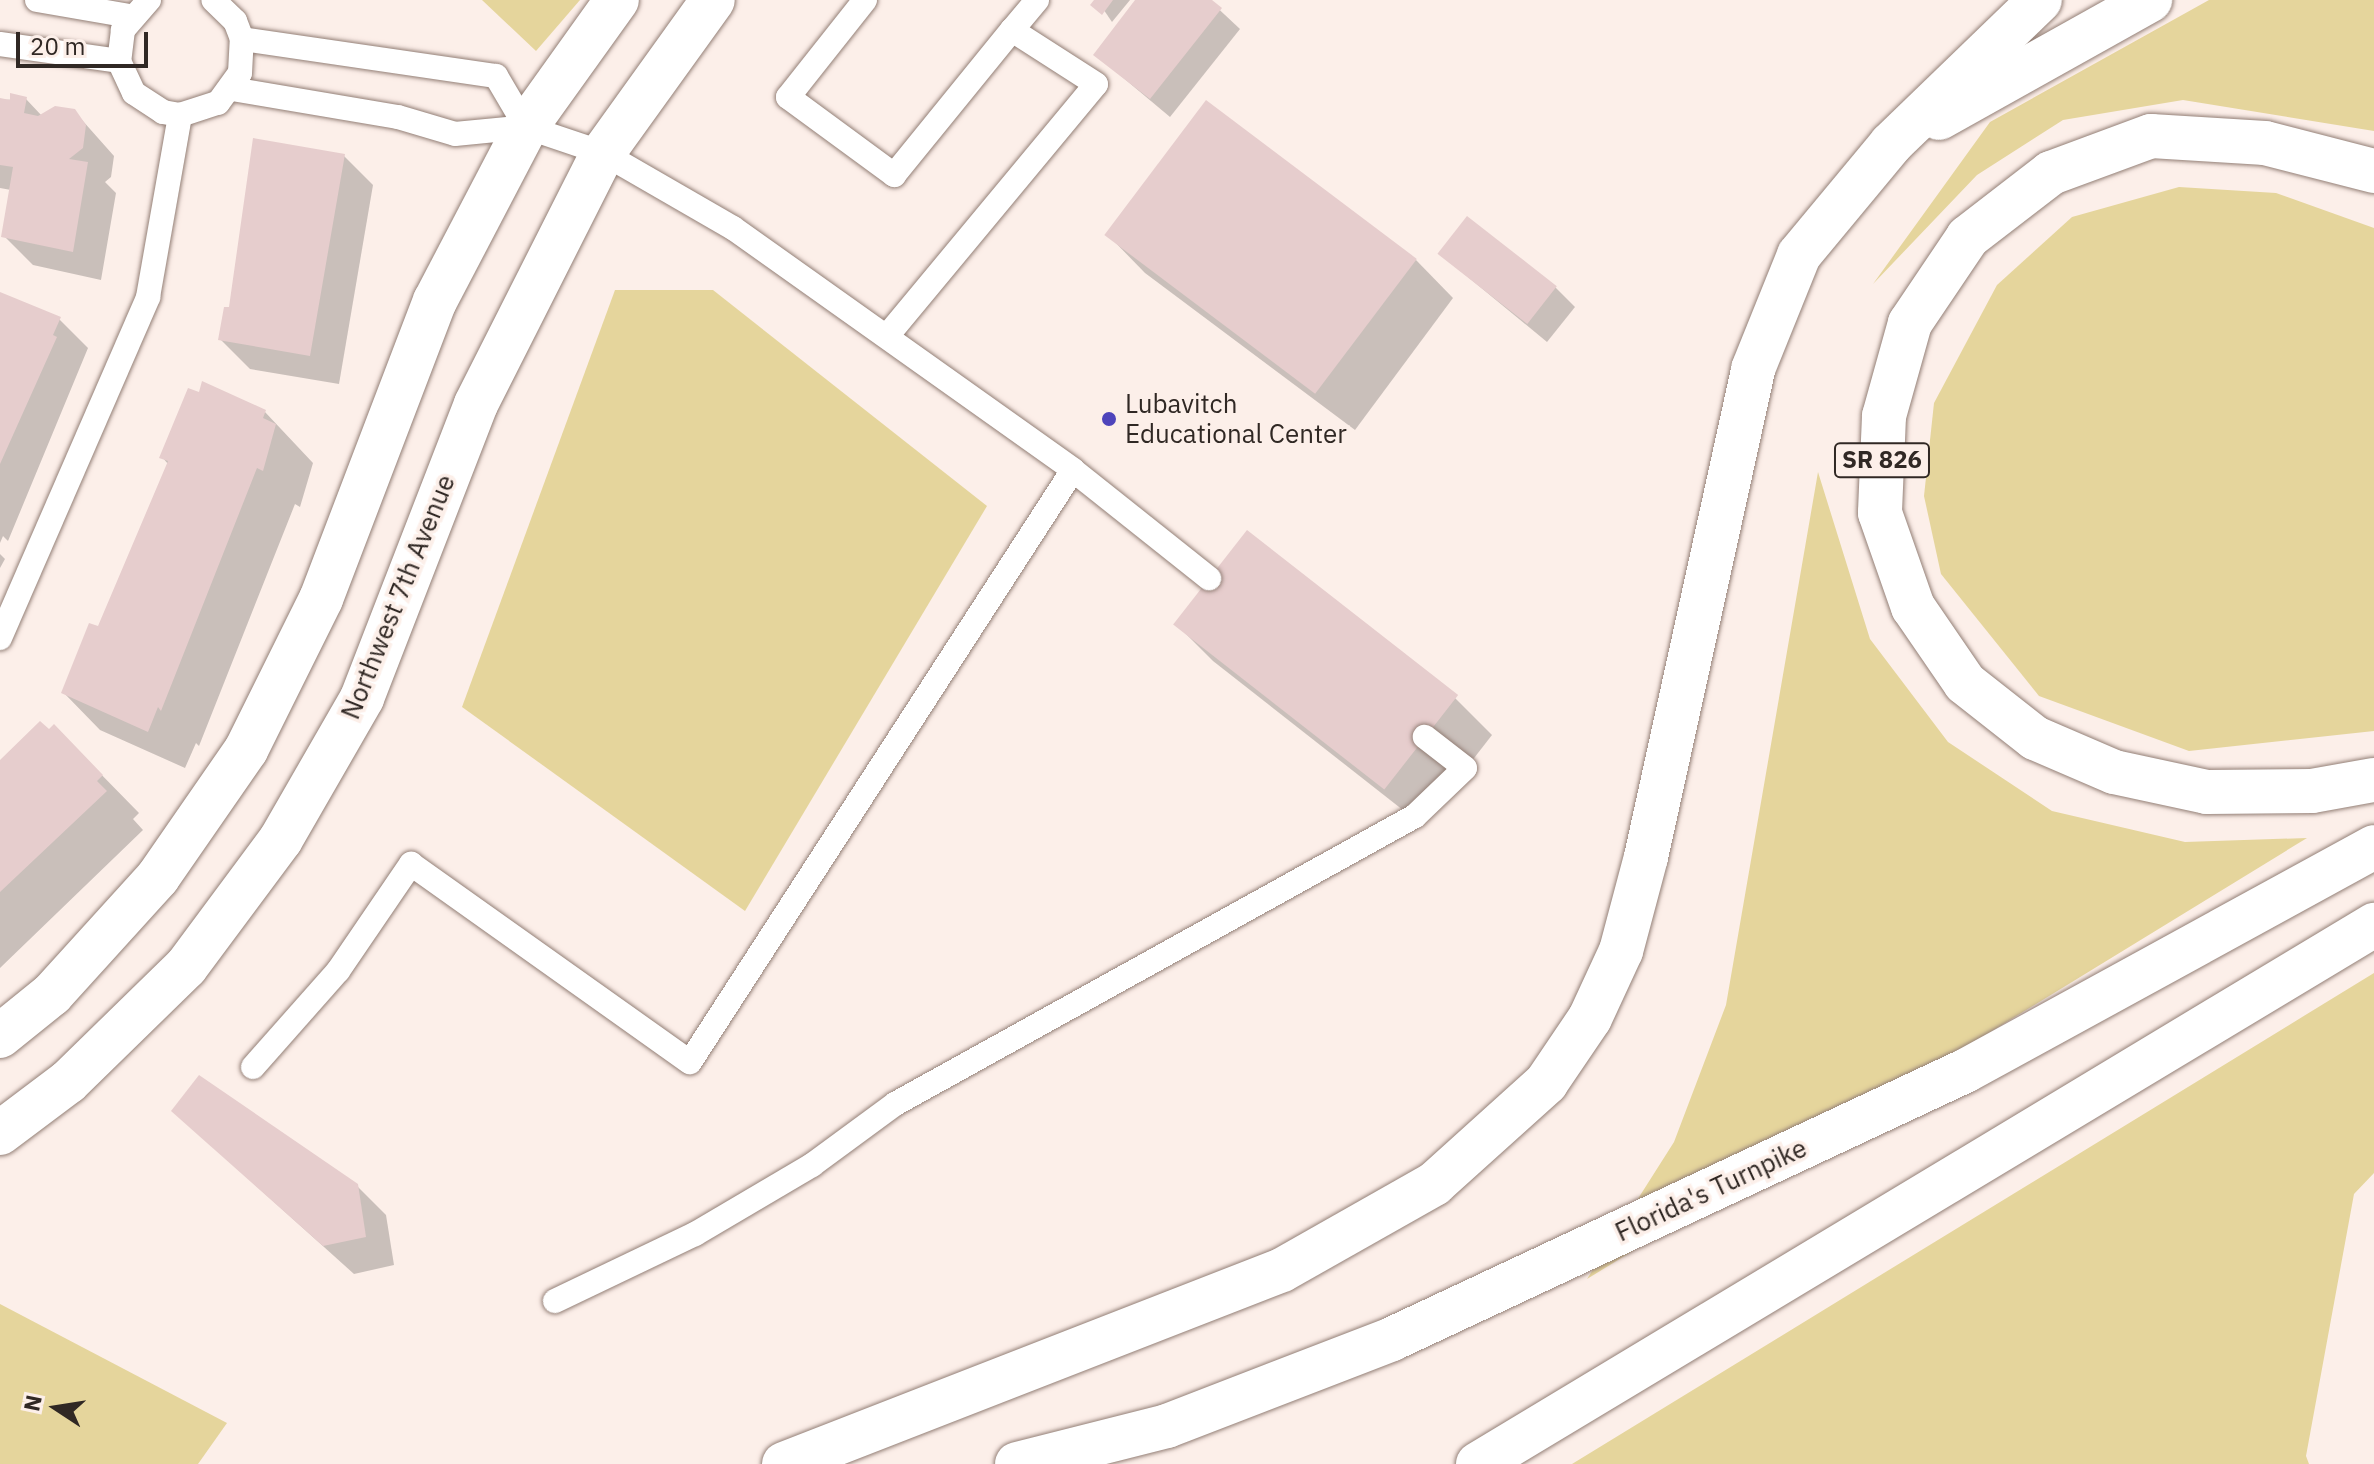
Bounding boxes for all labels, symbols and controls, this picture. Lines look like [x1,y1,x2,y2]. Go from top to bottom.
scale bar [20,16,152,66]
text: 20 m [30,30,85,62]
place label: Lubavitch Educational Center [1125,388,1347,450]
marker: Lubavitch Educational Center [1100,410,1118,428]
road number: SR 826 [1832,440,1932,480]
street label: Northwest 7th Avenue [335,470,461,724]
street label: Florida's Turnpike [1610,1132,1812,1248]
north arrow [16,1368,96,1448]
text: N [16,1392,48,1414]

